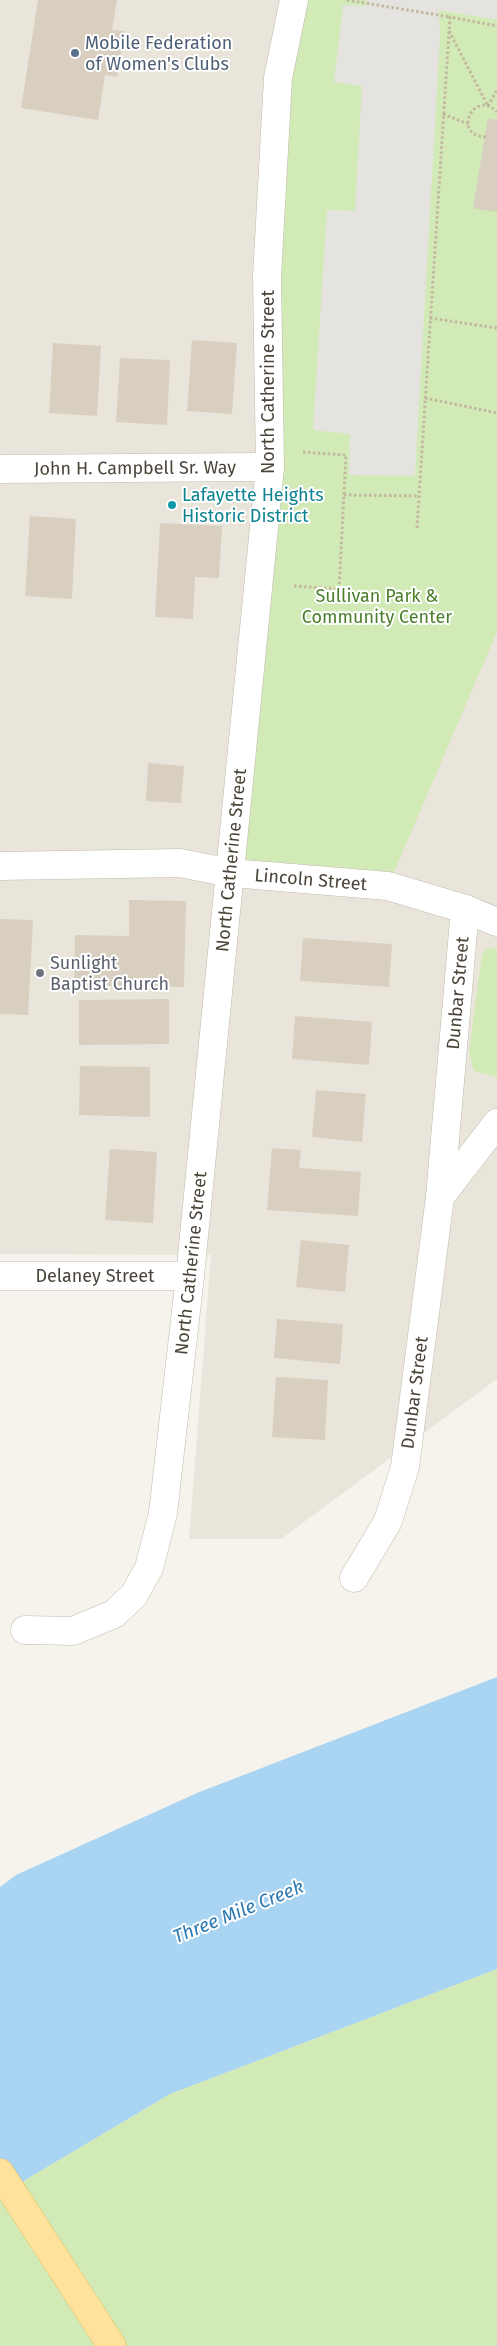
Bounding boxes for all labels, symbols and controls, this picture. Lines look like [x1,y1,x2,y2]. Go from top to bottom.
place label: Mobile Federation of Women's Clubs [85,32,232,75]
marker: Mobile Federation of Women's Clubs [69,47,81,59]
street label: North Catherine Street [257,289,279,474]
street label: John H. Campbell Sr. Way [34,456,236,480]
place label: Lafayette Heights Historic District [182,484,324,527]
marker: Lafayette Heights Historic District [166,499,178,511]
park label: Sullivan Park & Community Center [302,585,452,628]
street label: North Catherine Street [211,767,251,953]
street label: Lincoln Street [254,864,368,895]
street label: Dunbar Street [442,935,474,1051]
place label: Sunlight Baptist Church [50,952,169,995]
marker: Sunlight Baptist Church [34,967,46,979]
street label: North Catherine Street [170,1170,211,1356]
street label: Delaney Street [35,1265,155,1287]
street label: Dunbar Street [396,1334,433,1450]
water label: Three Mile Creek [170,1875,307,1948]

